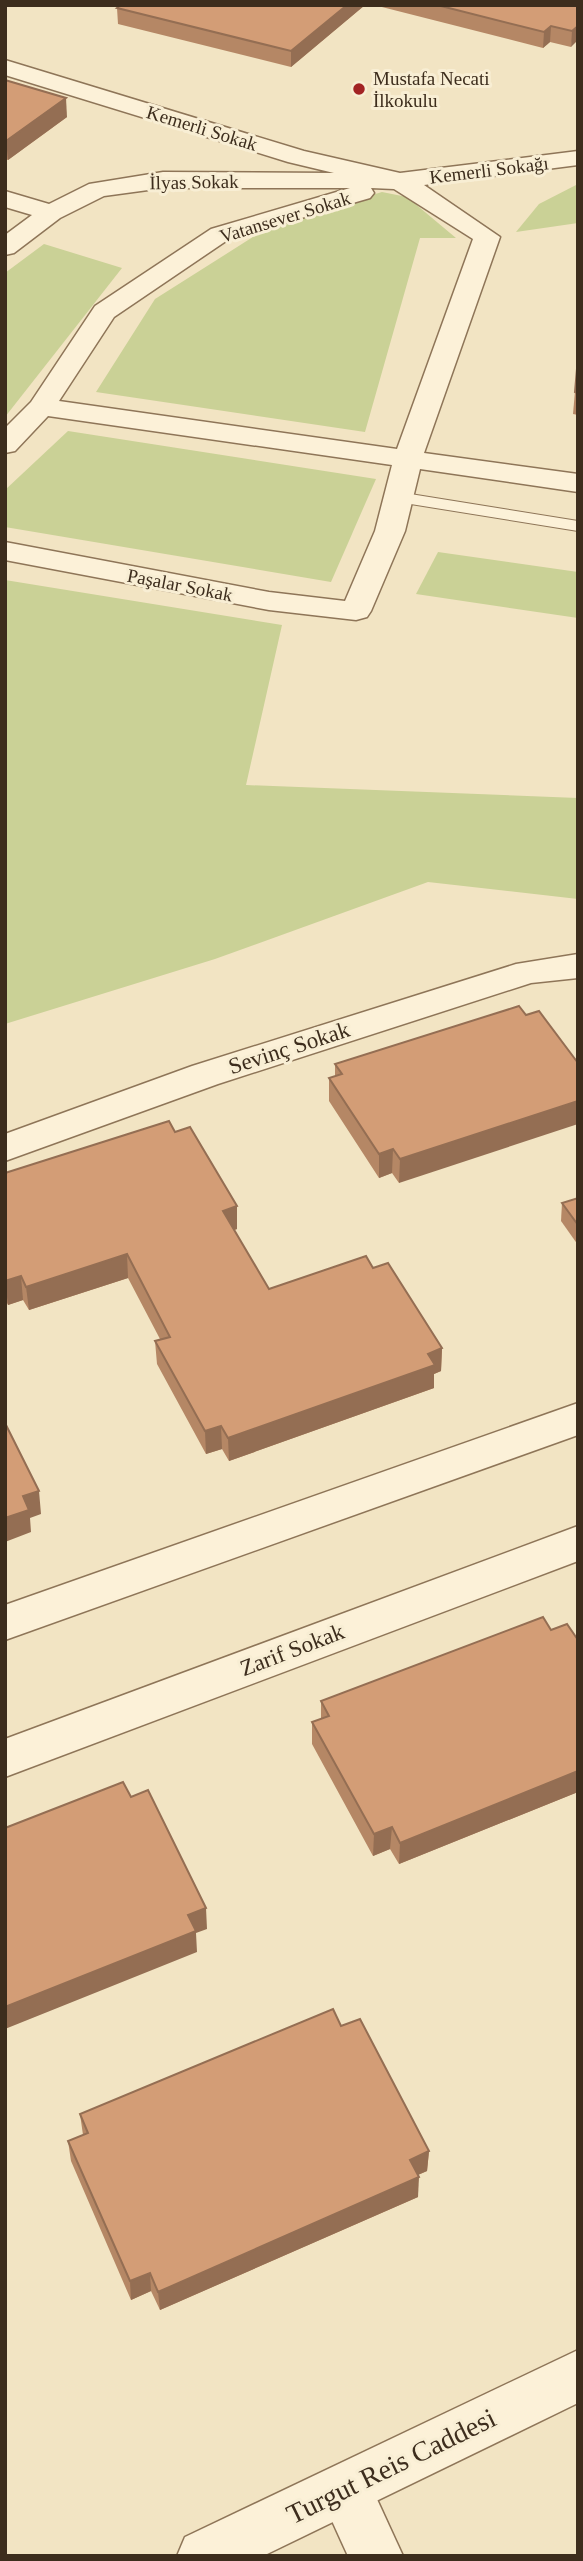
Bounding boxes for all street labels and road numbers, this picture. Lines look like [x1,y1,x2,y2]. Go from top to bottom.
street label: Kemerli Sokak [144,101,260,155]
street label: Kemerli Sokağı [428,152,550,188]
street label: İlyas Sokak [149,171,239,193]
street label: Vatansever Sokak [217,187,353,247]
street label: Paşalar Sokak [125,564,235,606]
street label: Sevinç Sokak [225,1017,353,1079]
street label: Zarif Sokak [237,1619,348,1681]
street label: Turgut Reis Caddesi [281,2402,501,2530]

